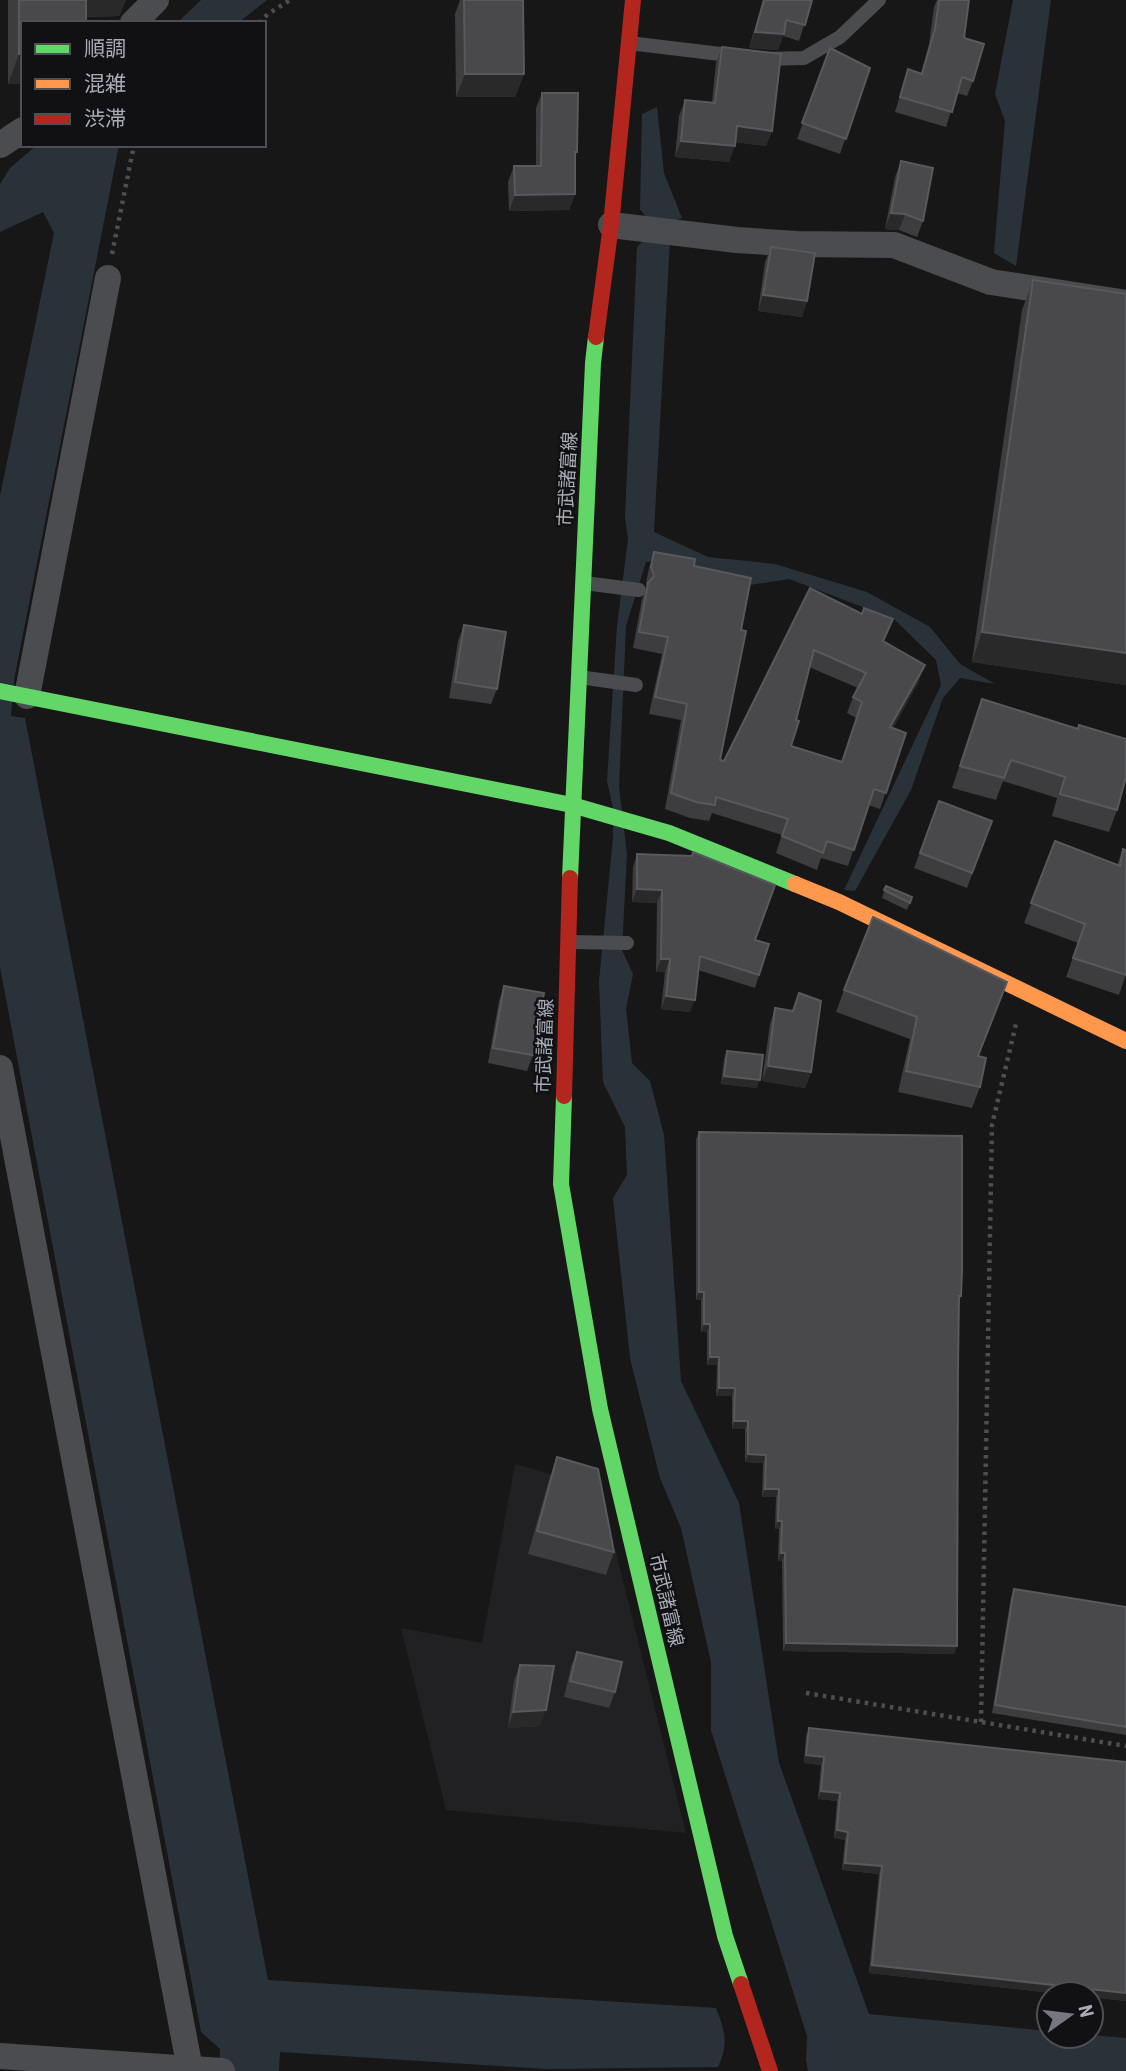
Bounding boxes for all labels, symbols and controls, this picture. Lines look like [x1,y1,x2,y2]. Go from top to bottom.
legend [21,21,266,147]
text: 順調 [84,37,126,61]
text: 混雑 [84,72,126,96]
text: 渋滞 [84,107,126,131]
street label: 市武諸富線 [554,431,581,527]
street label: 市武諸富線 [531,998,558,1094]
street label: 市武諸富線 [645,1551,688,1649]
north arrow [1035,1980,1105,2050]
text: N [1073,2003,1099,2019]

